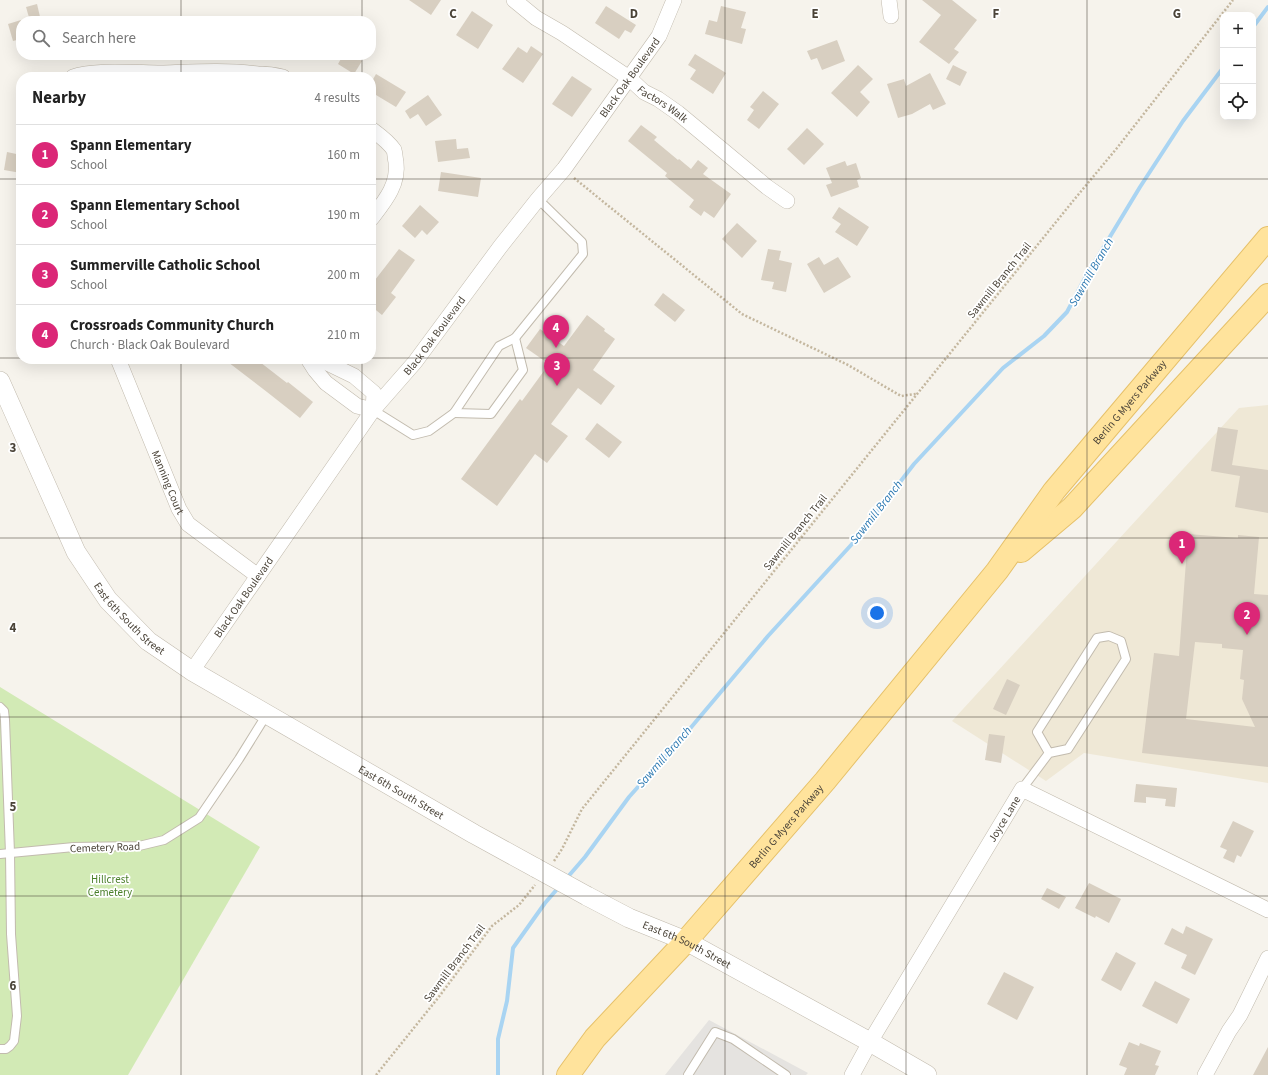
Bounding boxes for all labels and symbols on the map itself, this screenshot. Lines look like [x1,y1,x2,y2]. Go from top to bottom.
text: C [449,5,457,23]
text: D [630,5,638,23]
text: E [811,5,819,23]
text: F [993,5,1000,23]
text: G [1173,5,1181,23]
street label: Black Oak Boulevard [596,35,664,121]
street label: Factors Walk [634,82,692,127]
water label: Sawmill Branch [1065,235,1118,310]
street label: Sawmill Branch Trail [964,239,1035,321]
street label: Black Oak Boulevard [400,293,469,379]
pin: 4 [543,315,569,348]
pin: 3 [544,353,570,386]
street label: Berlin G Myers Parkway [1089,357,1170,448]
text: 3 [10,439,17,457]
street label: Manning Court [148,448,188,518]
water label: Sawmill Branch [846,477,907,548]
street label: Sawmill Branch Trail [760,491,831,573]
pin: 1 [1169,531,1195,564]
street label: Black Oak Boulevard [210,554,277,641]
street label: East 6th South Street [90,579,168,659]
pin: 2 [1234,602,1260,635]
your location [867,603,887,623]
text: 4 [10,619,17,637]
water label: Sawmill Branch [633,723,696,792]
street label: East 6th South Street [355,762,447,823]
street label: Berlin G Myers Parkway [746,781,827,872]
street label: Joyce Lane [985,793,1024,845]
text: 5 [10,798,17,816]
street label: Cemetery Road [70,839,140,856]
park label: Hillcrest Cemetery [88,872,132,900]
street label: East 6th South Street [640,917,734,972]
street label: Sawmill Branch Trail [420,921,489,1005]
text: 6 [10,977,17,995]

